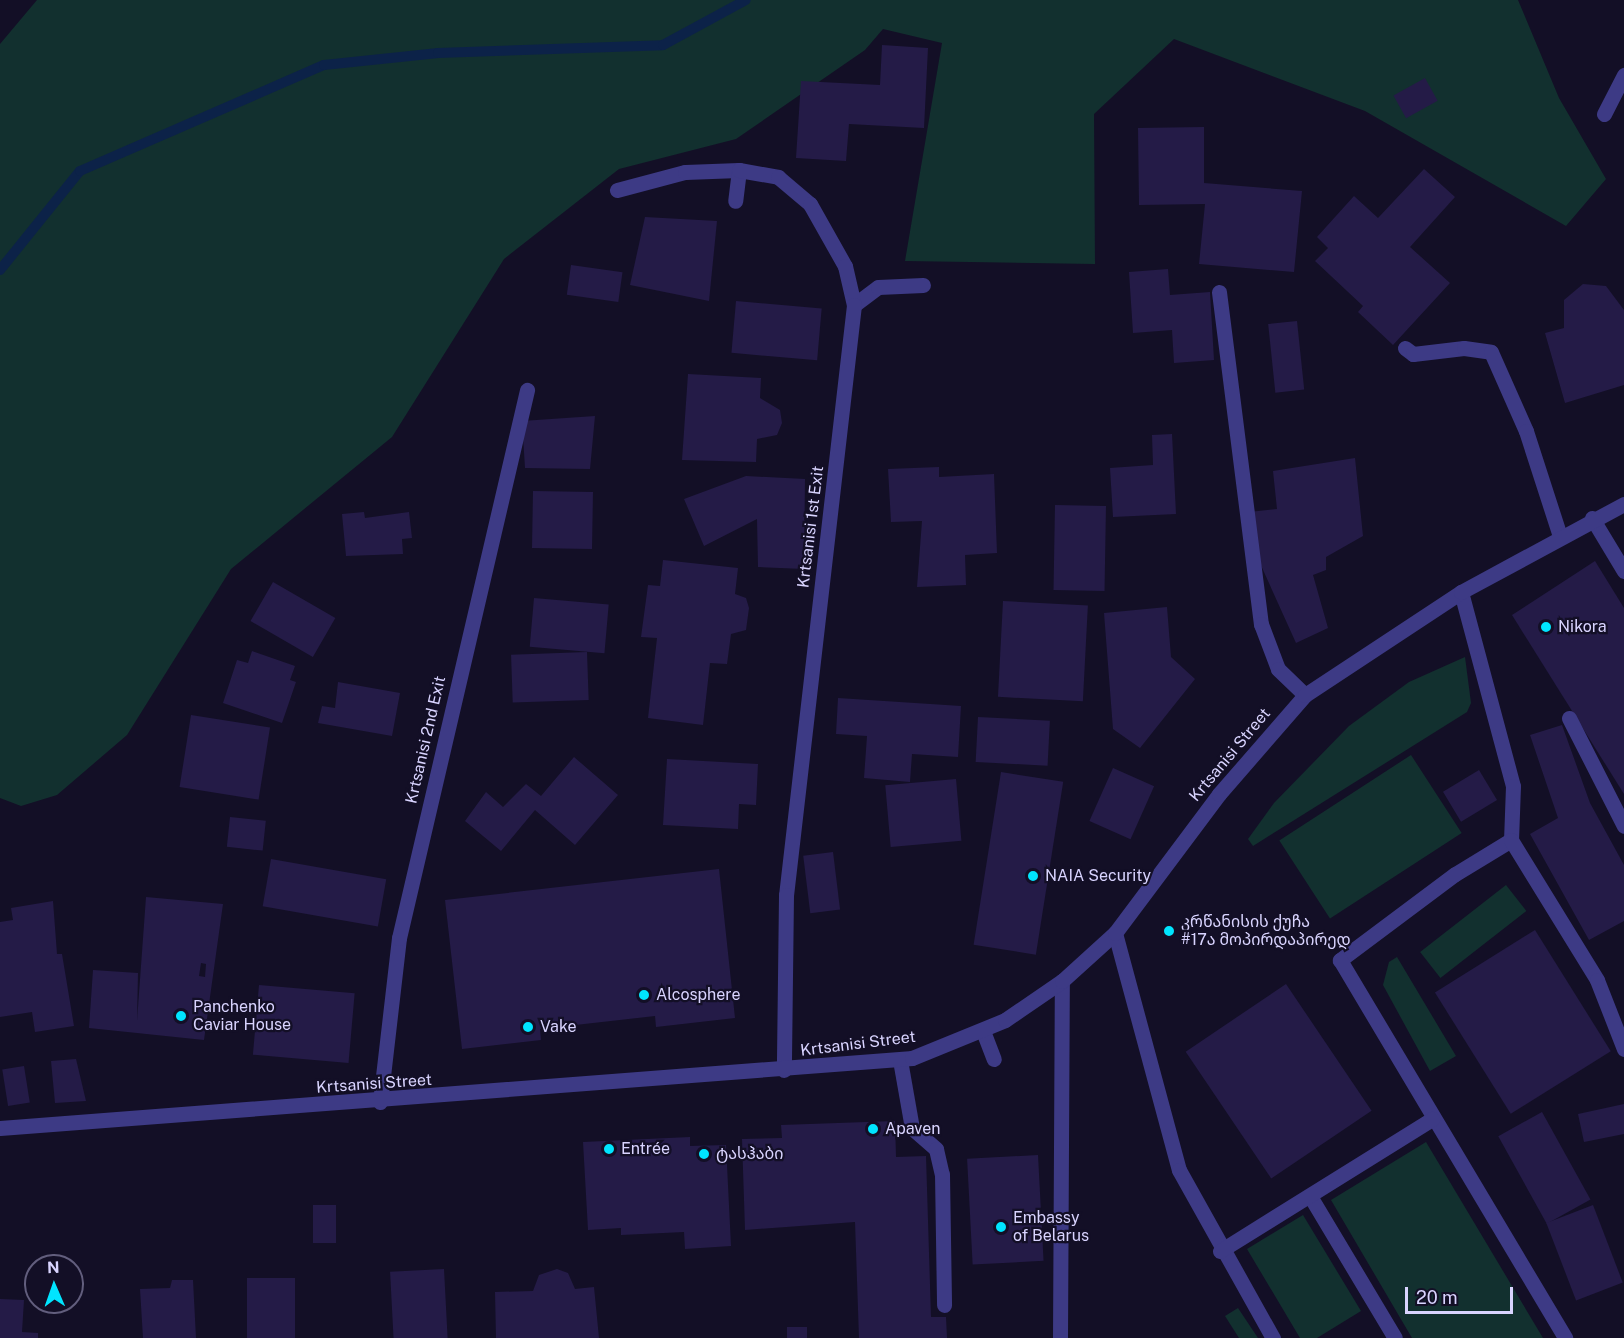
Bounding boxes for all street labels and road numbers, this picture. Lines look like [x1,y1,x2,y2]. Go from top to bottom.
street label: Krtsanisi 1st Exit [794,465,828,589]
street label: Krtsanisi 2nd Exit [402,674,450,806]
street label: Krtsanisi Street [1185,704,1275,806]
street label: Krtsanisi Street [799,1027,917,1061]
street label: Krtsanisi Street [315,1070,433,1098]

